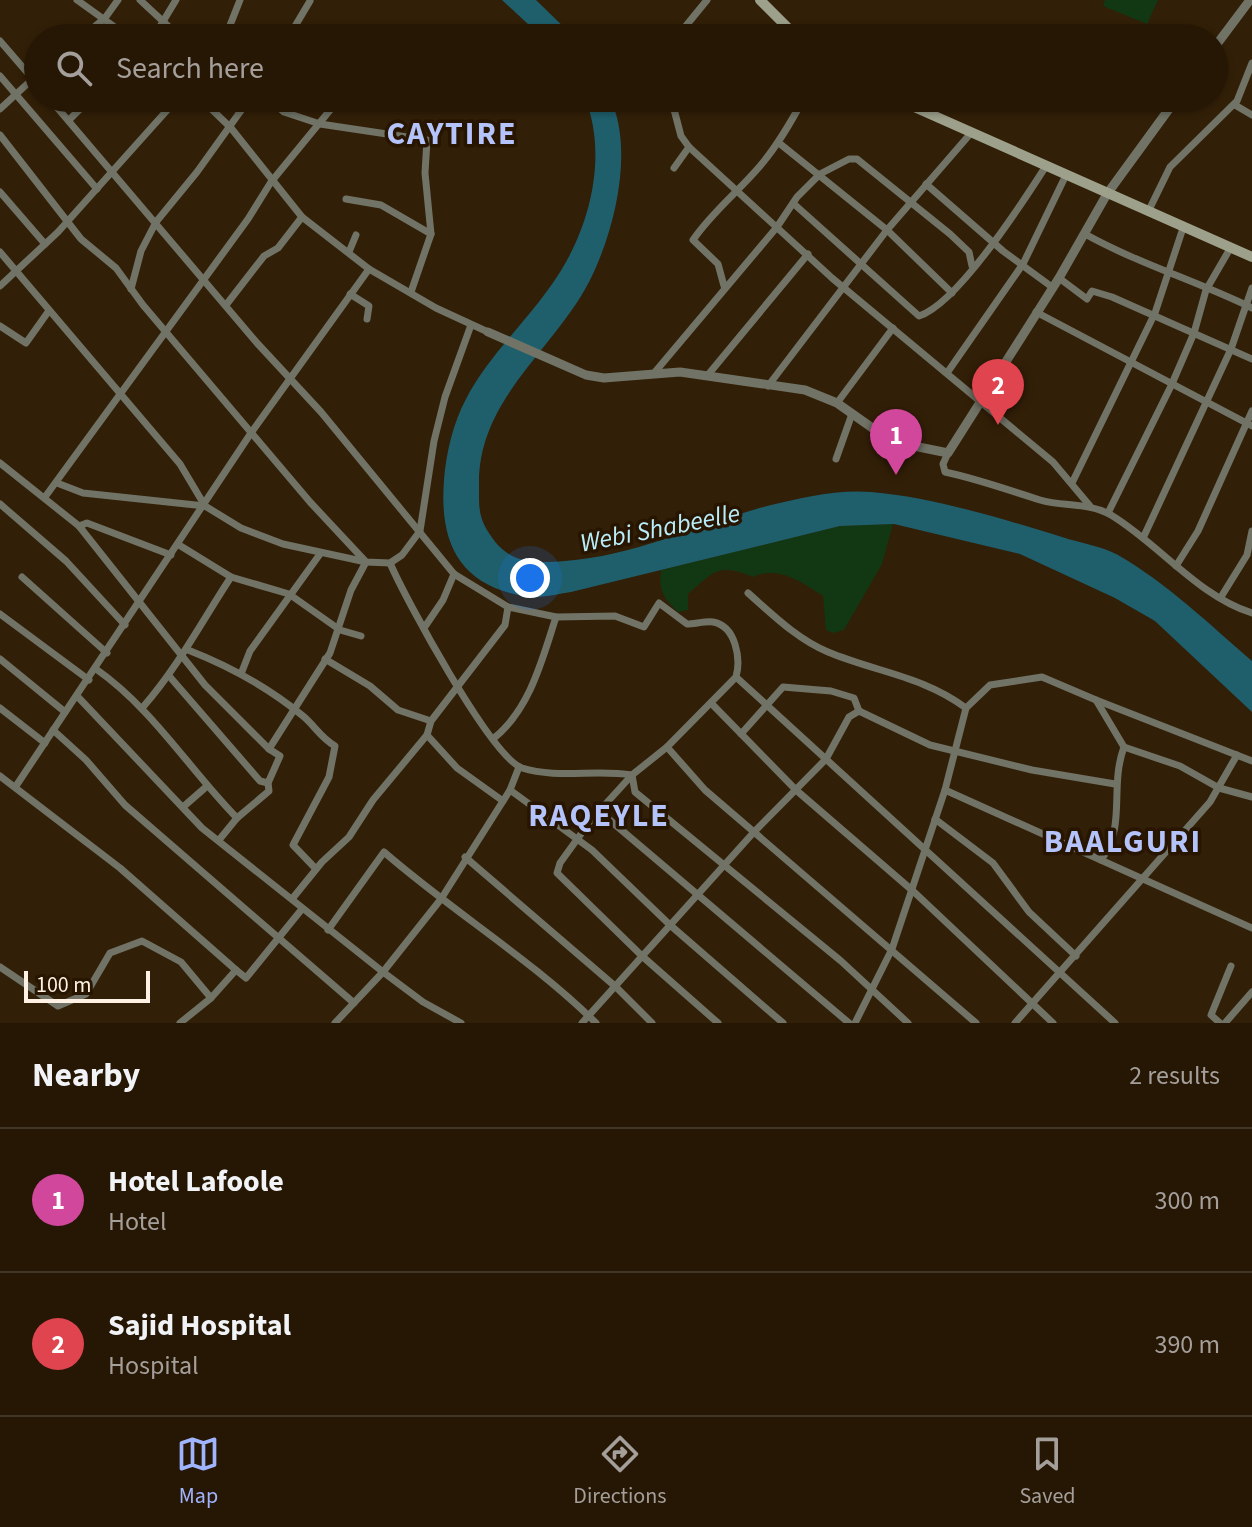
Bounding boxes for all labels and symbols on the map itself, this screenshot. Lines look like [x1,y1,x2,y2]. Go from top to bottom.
district label: CAYTIRE [386,111,518,157]
pin: 2 [972,359,1024,425]
pin: 1 [870,409,922,475]
water label: Webi Shabeelle [577,494,743,562]
your location [510,558,550,598]
district label: RAQEYLE [528,793,670,839]
district label: BAALGURI [1044,819,1202,865]
scale bar [24,967,150,1003]

